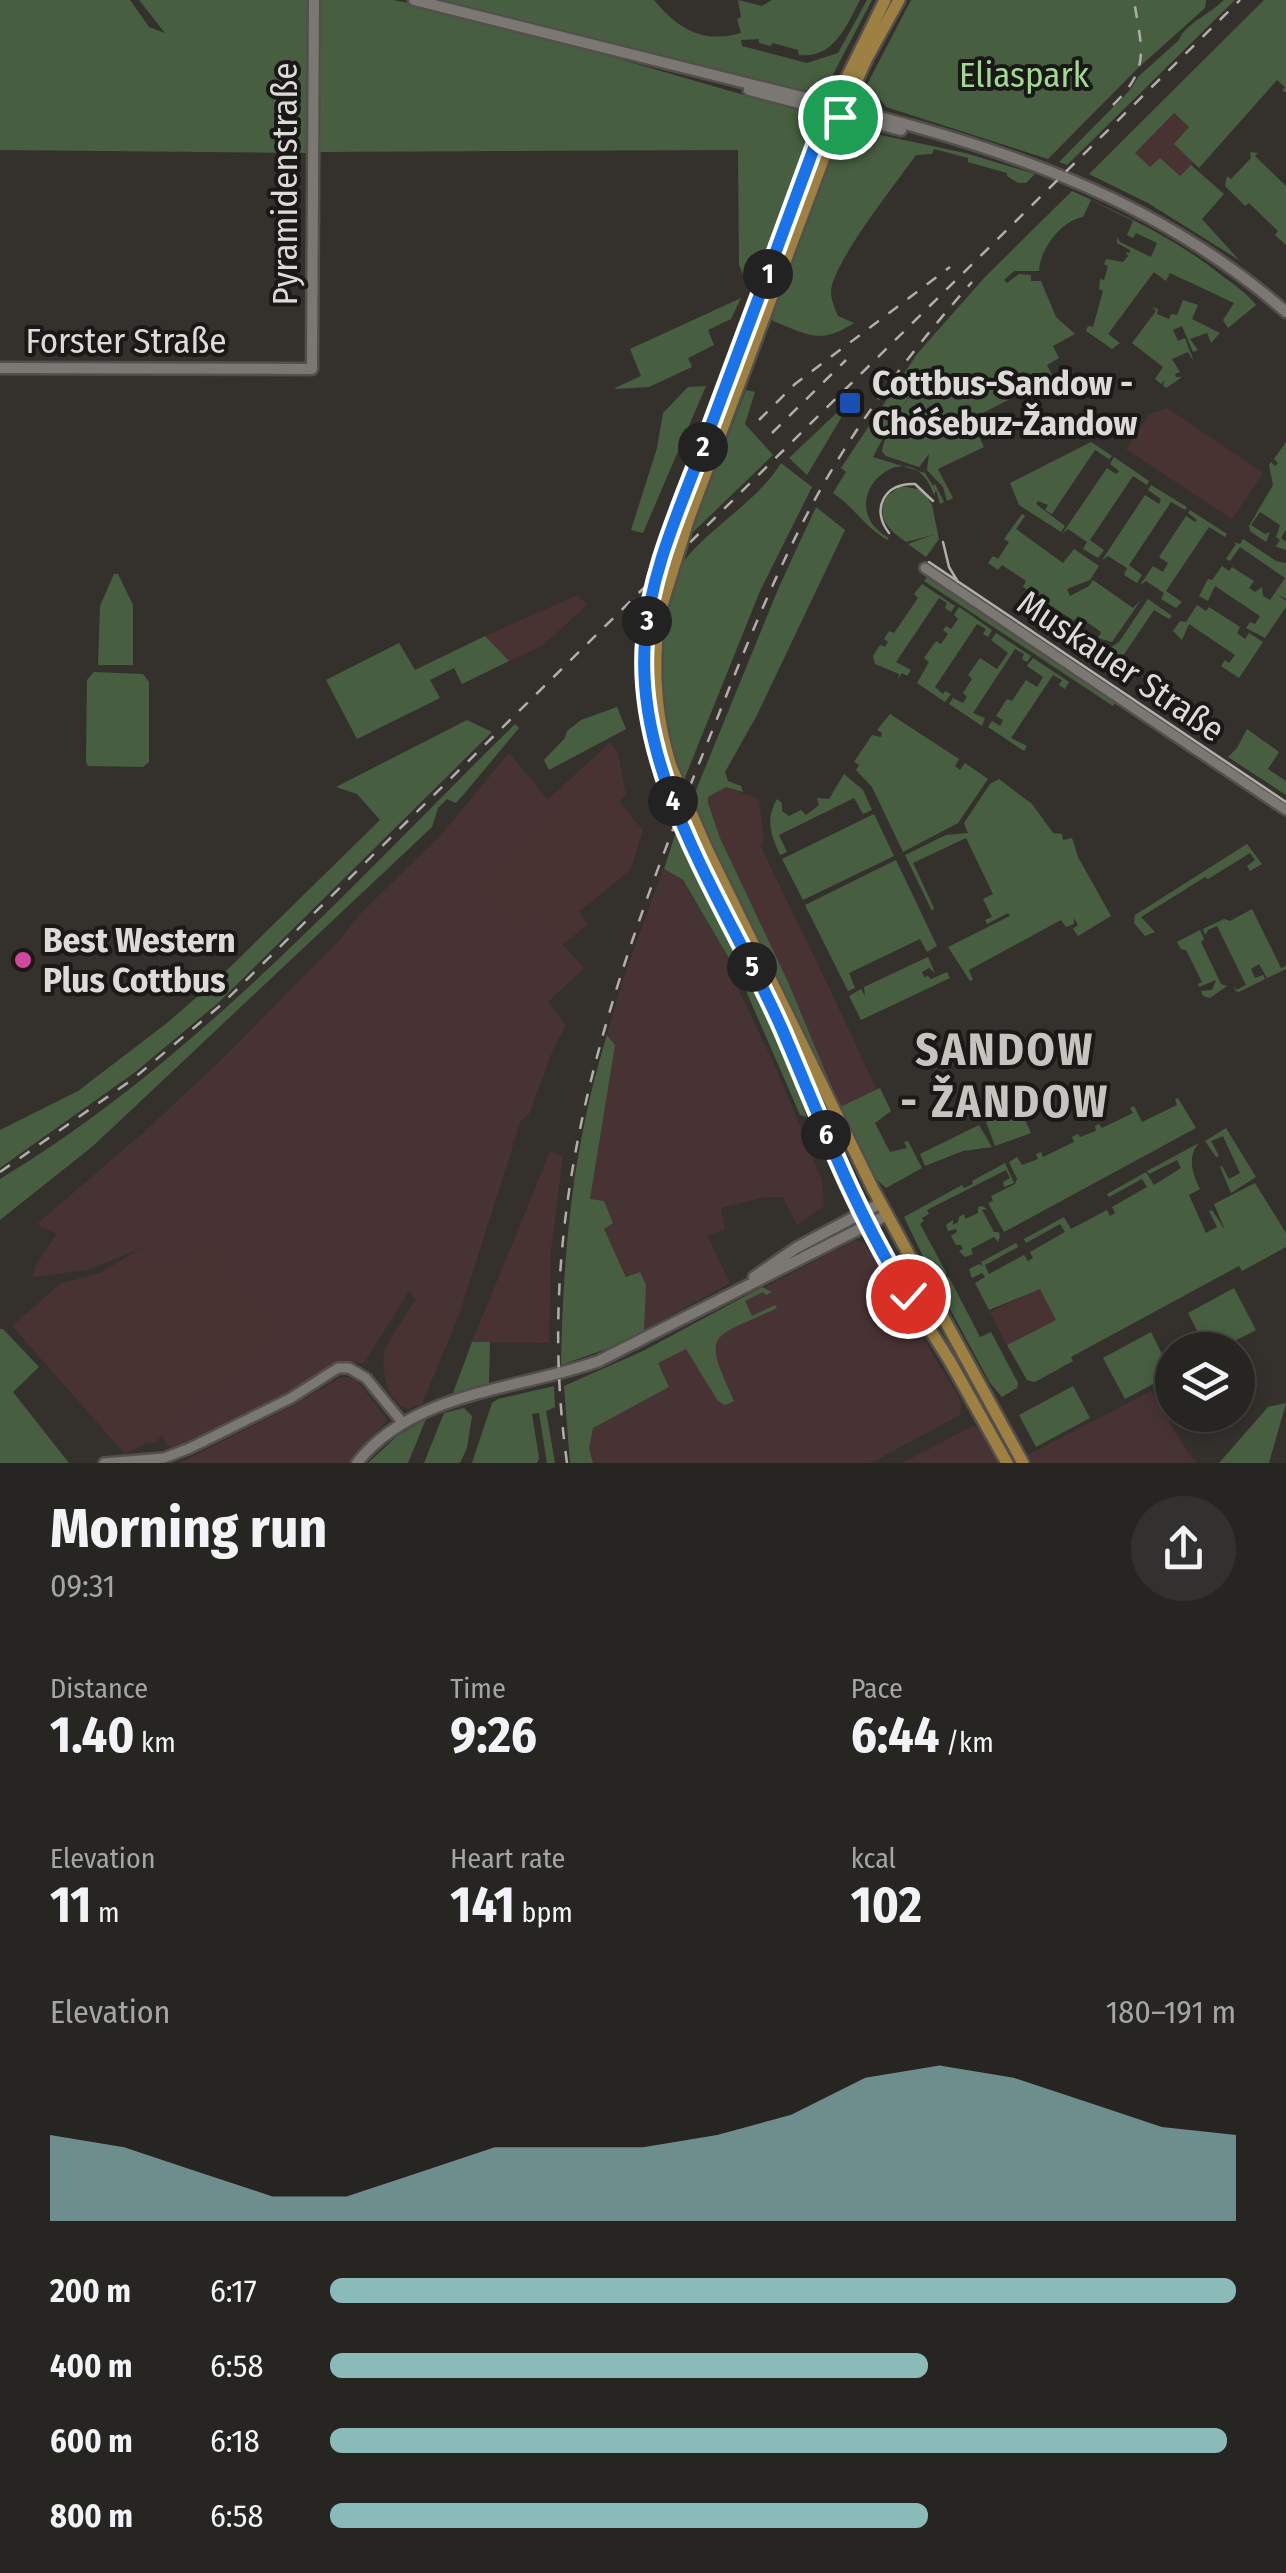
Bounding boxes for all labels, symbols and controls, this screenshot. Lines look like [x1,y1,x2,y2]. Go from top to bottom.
park label: Eliaspark [959,54,1090,96]
street label: Pyramidenstraße [264,62,306,306]
pin [798,75,883,160]
icon: arrive [813,90,868,145]
pin: 1 [743,249,793,299]
text: 1 [762,257,774,290]
street label: Forster Straße [26,320,226,362]
place label: Cottbus-Sandow - Chóśebuz-Žandow [872,362,1137,444]
marker: Cottbus-Sandow - Chóśebuz-Žandow [837,390,863,416]
pin: 2 [678,422,728,472]
text: 2 [697,430,709,463]
street label: Muskauer Straße [1010,581,1232,751]
pin: 3 [622,596,672,646]
text: 3 [640,604,654,637]
pin: 4 [648,776,698,826]
text: 4 [666,784,680,817]
place label: Best Western Plus Cottbus [43,919,236,1001]
pin: 5 [727,942,777,992]
marker: Best Western Plus Cottbus [12,949,34,971]
text: 5 [745,950,759,983]
district label: SANDOW - ŽANDOW [900,1023,1110,1129]
pin: 6 [801,1110,851,1160]
text: 6 [819,1118,833,1151]
pin [866,1254,951,1339]
icon: check [881,1269,936,1324]
map controls [1155,1332,1255,1432]
button: layers [1155,1332,1255,1432]
text: Morning run [50,1496,327,1562]
button: share [1131,1496,1236,1601]
text: 09:31 [50,1567,115,1605]
text: Distance [50,1672,148,1705]
text: Time [450,1672,506,1705]
text: Pace [851,1672,903,1705]
text: 1.40 [50,1705,135,1765]
text: 9:26 [450,1705,537,1765]
text: 6:44 [851,1705,939,1765]
text: km [135,1726,176,1759]
text: /km [939,1726,994,1759]
text: Elevation [50,1842,155,1875]
text: Heart rate [450,1842,565,1875]
text: kcal [851,1842,896,1875]
text: 11 [50,1875,91,1935]
text: 141 [450,1875,515,1935]
text: 102 [851,1875,922,1935]
text: m [91,1896,120,1929]
text: bpm [515,1896,573,1929]
text: Elevation [50,1993,170,2031]
text: 180–191 m [1106,1993,1236,2031]
text: 200 m [50,2272,131,2310]
text: 6:17 [210,2272,257,2310]
text: 400 m [50,2347,132,2385]
text: 6:58 [210,2347,263,2385]
text: 600 m [50,2422,133,2460]
text: 6:18 [210,2422,260,2460]
text: 800 m [50,2497,133,2535]
text: 6:58 [210,2497,263,2535]

